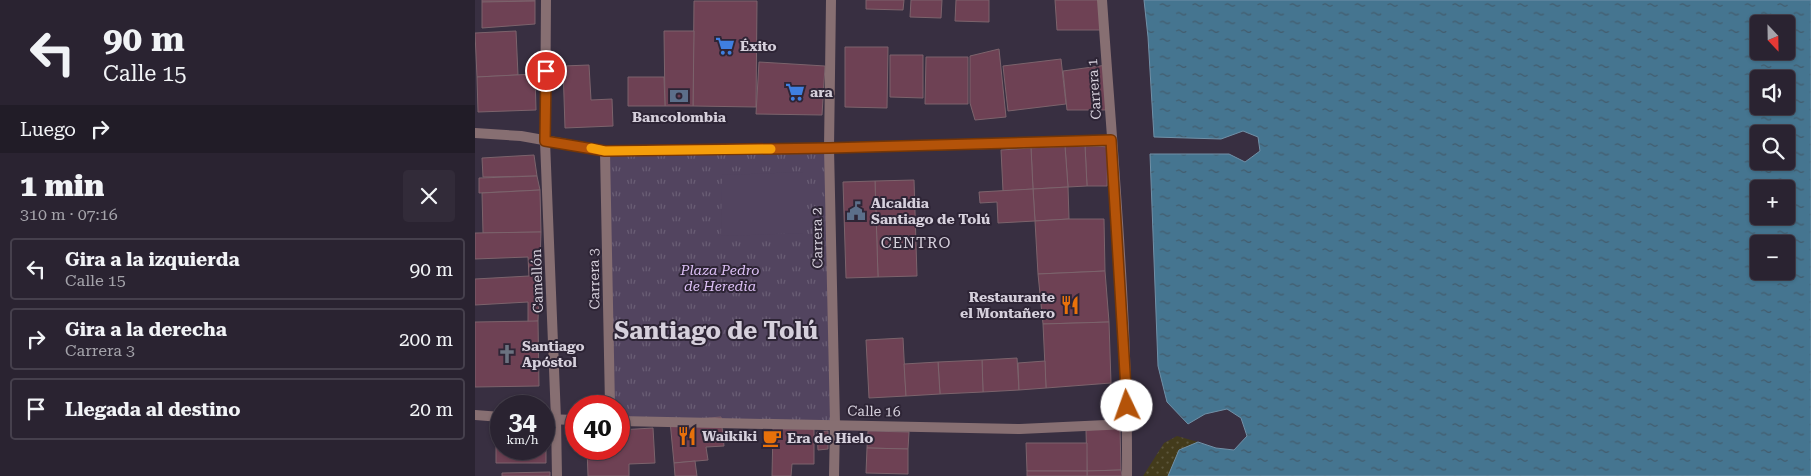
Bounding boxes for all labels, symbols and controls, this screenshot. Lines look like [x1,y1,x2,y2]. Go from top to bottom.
north arrow [1750,15,1795,60]
map controls [1750,15,1795,280]
text: 90 m [103,19,185,60]
icon: left [20,20,85,85]
supermarket icon: Éxito [714,35,736,57]
place label: Éxito [740,38,777,54]
pin [525,50,567,92]
icon: arrive [532,57,560,85]
street label: Carrera 1 [1084,58,1104,120]
text: Calle 15 [103,61,187,86]
button: sound [1750,70,1795,115]
supermarket icon: ara [784,81,806,103]
place label: ara [810,84,833,100]
bank icon: Bancolombia [668,85,690,107]
place label: Bancolombia [632,109,727,125]
icon: right [86,115,114,143]
text: Luego [20,118,76,141]
button: search [1750,125,1795,170]
text: 1 min [20,168,104,203]
button: close [403,170,455,222]
button: + [1750,180,1795,225]
place label: Alcaldia Santiago de Tolú [871,195,990,227]
public building icon: Alcaldia Santiago de Tolú [845,200,867,222]
text: 310 m · 07:16 [20,205,118,224]
street label: Carrera 2 [808,207,826,269]
district label: CENTRO [881,234,951,252]
button: − [1750,235,1795,280]
text: Gira a la izquierda [65,248,240,271]
street label: Carrera 3 [585,248,603,310]
street label: Camellón [528,249,546,313]
icon: left [22,255,50,283]
text: 90 m [410,258,453,281]
park label: Plaza Pedro de Heredia [680,262,759,294]
text: Calle 15 [65,271,126,290]
place label: Restaurante el Montañero [960,289,1055,321]
restaurant icon: Restaurante el Montañero [1059,294,1081,316]
district label: Santiago de Tolú [614,317,818,345]
text: Gira a la derecha [65,318,227,341]
icon: right [22,325,50,353]
text: 200 m [399,328,453,351]
place label: Santiago Apóstol [522,338,585,370]
text: Carrera 3 [65,341,135,360]
church icon: Santiago Apóstol [496,343,518,365]
position arrow [1100,379,1152,431]
icon: arrive [22,395,50,423]
speed limit sign: 40 [565,395,630,460]
text: Llegada al destino [65,398,241,421]
text: 20 m [410,398,453,421]
street label: Calle 16 [847,403,901,419]
text: 34 [508,407,537,436]
restaurant icon: Waikiki [676,425,698,447]
cafe icon: Era de Hielo [761,427,783,449]
place label: Waikiki [702,428,758,444]
place label: Era de Hielo [787,430,873,446]
text: km/h [506,433,539,447]

